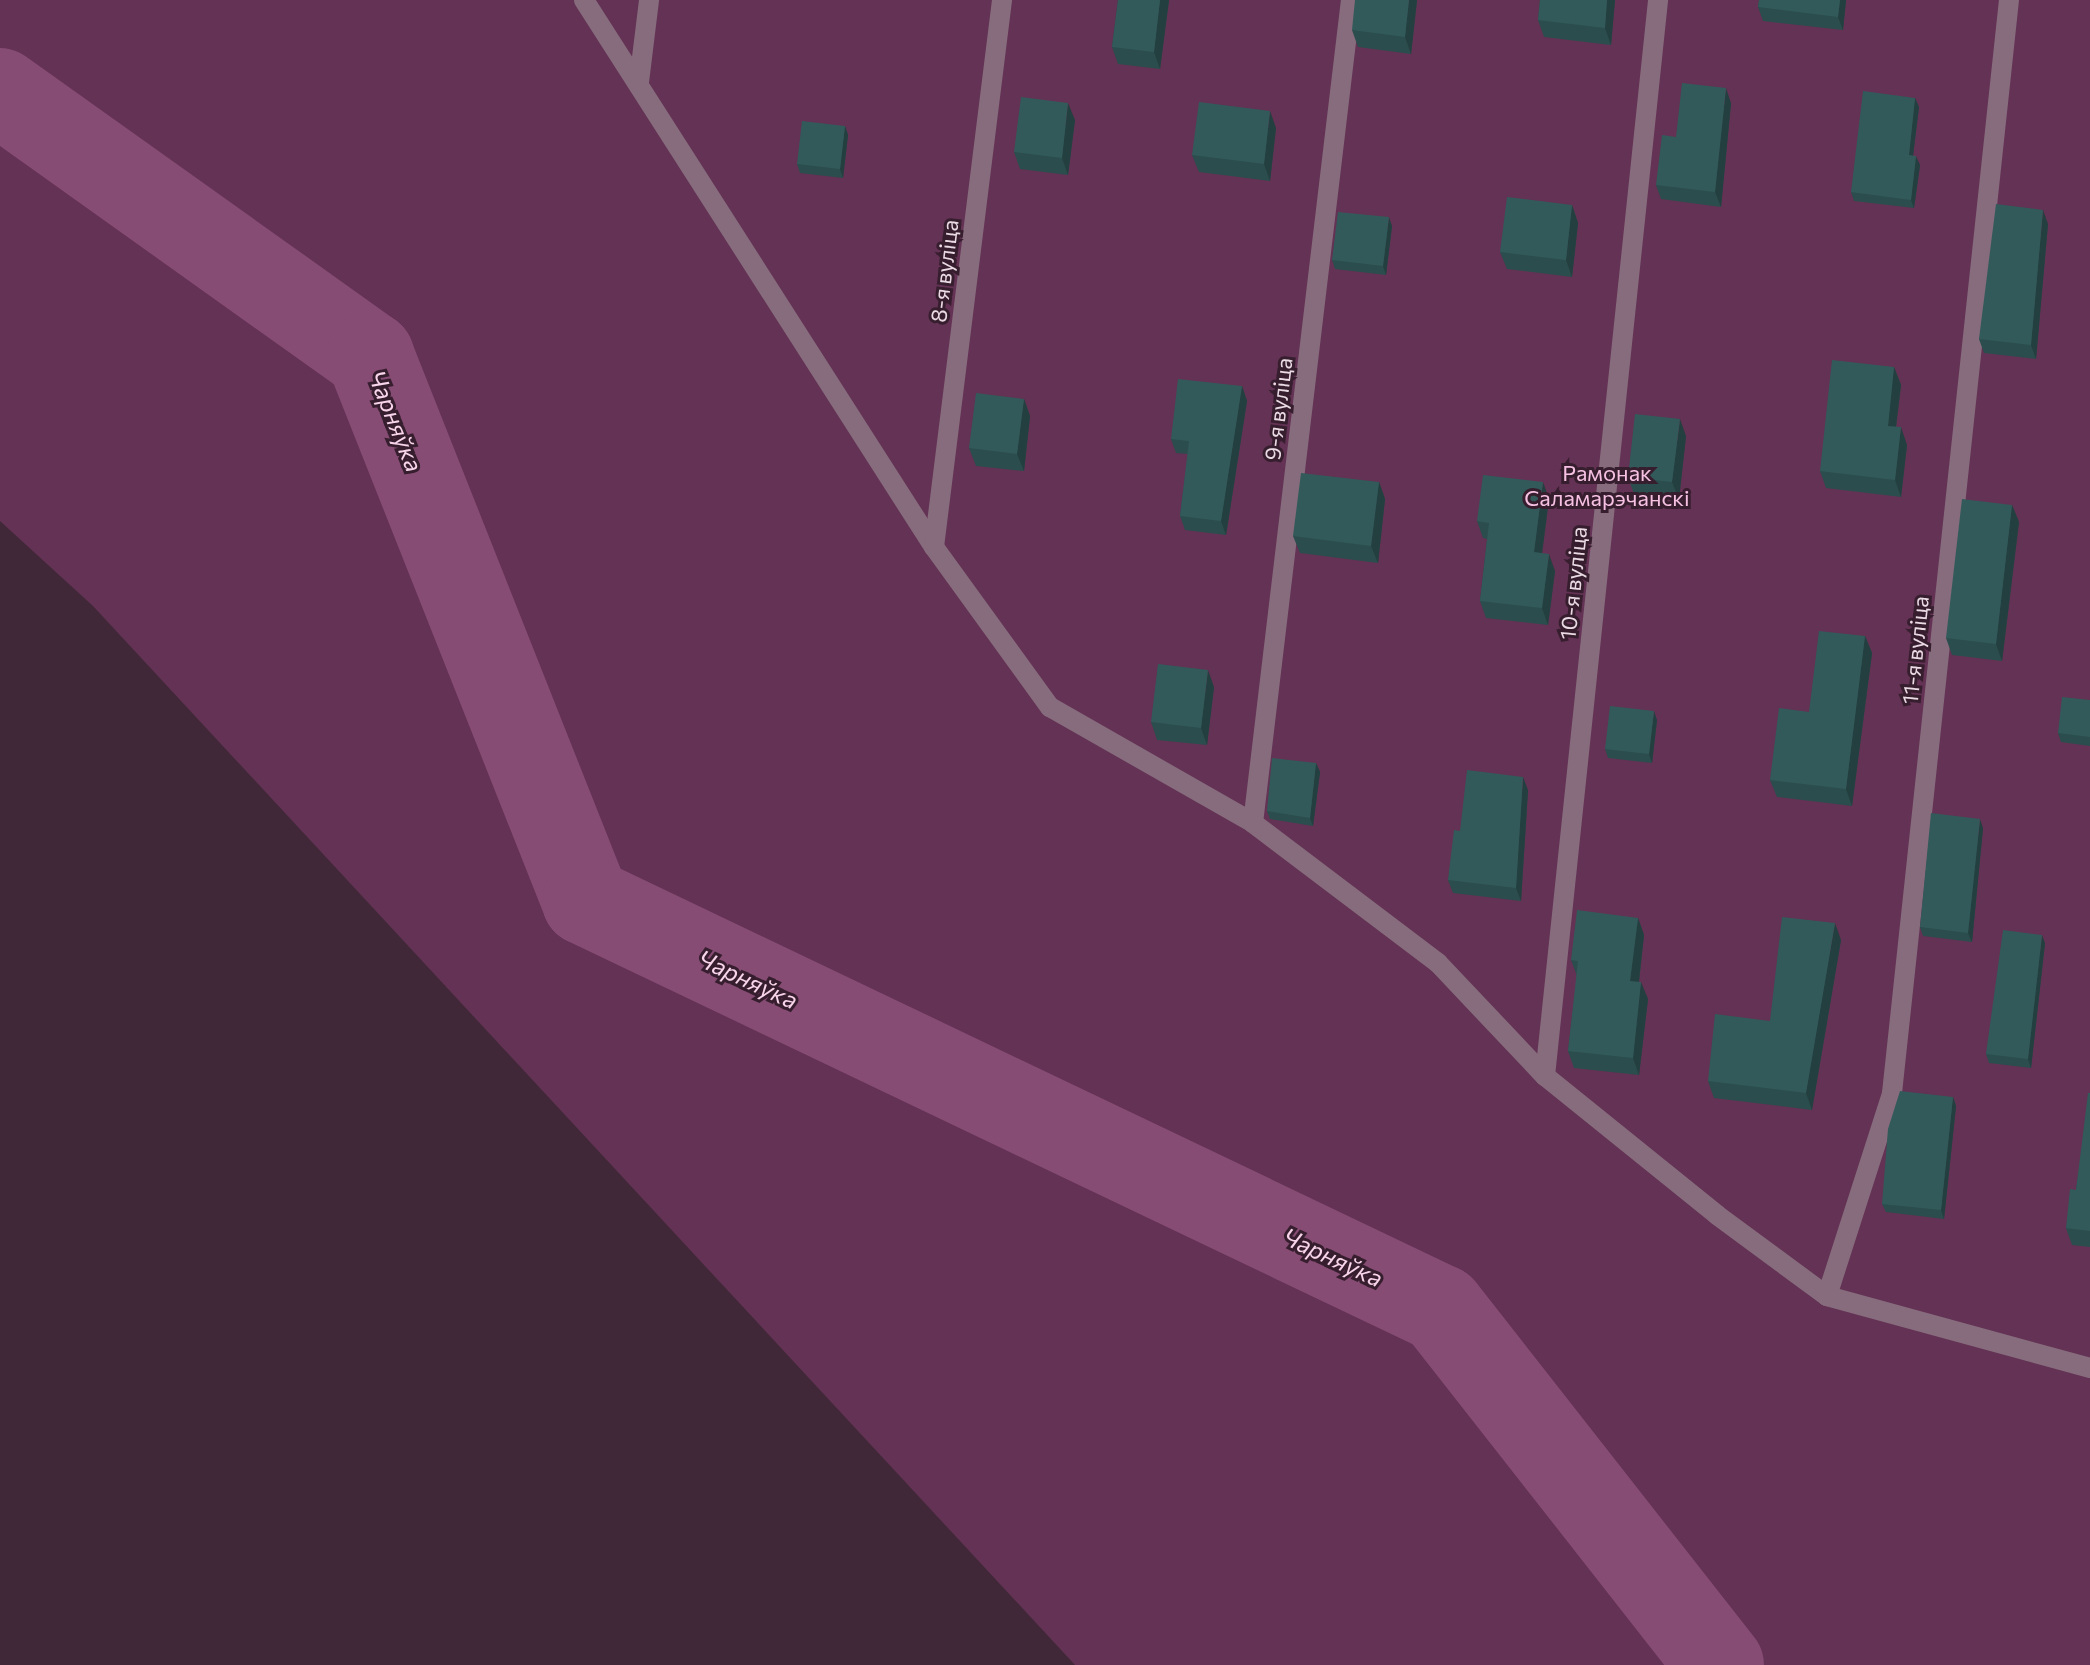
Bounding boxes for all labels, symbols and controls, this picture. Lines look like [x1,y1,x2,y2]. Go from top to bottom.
street label: 8-я вуліца [925,218,963,324]
street label: 9-я вуліца [1259,356,1297,462]
water label: Чарняўка [363,366,429,476]
park label: Рамонак Саламарэчанскі [1524,459,1690,510]
street label: 10-я вуліца [1554,525,1592,641]
street label: 11-я вуліца [1896,595,1934,705]
water label: Чарняўка [694,943,802,1015]
water label: Чарняўка [1279,1221,1387,1293]

